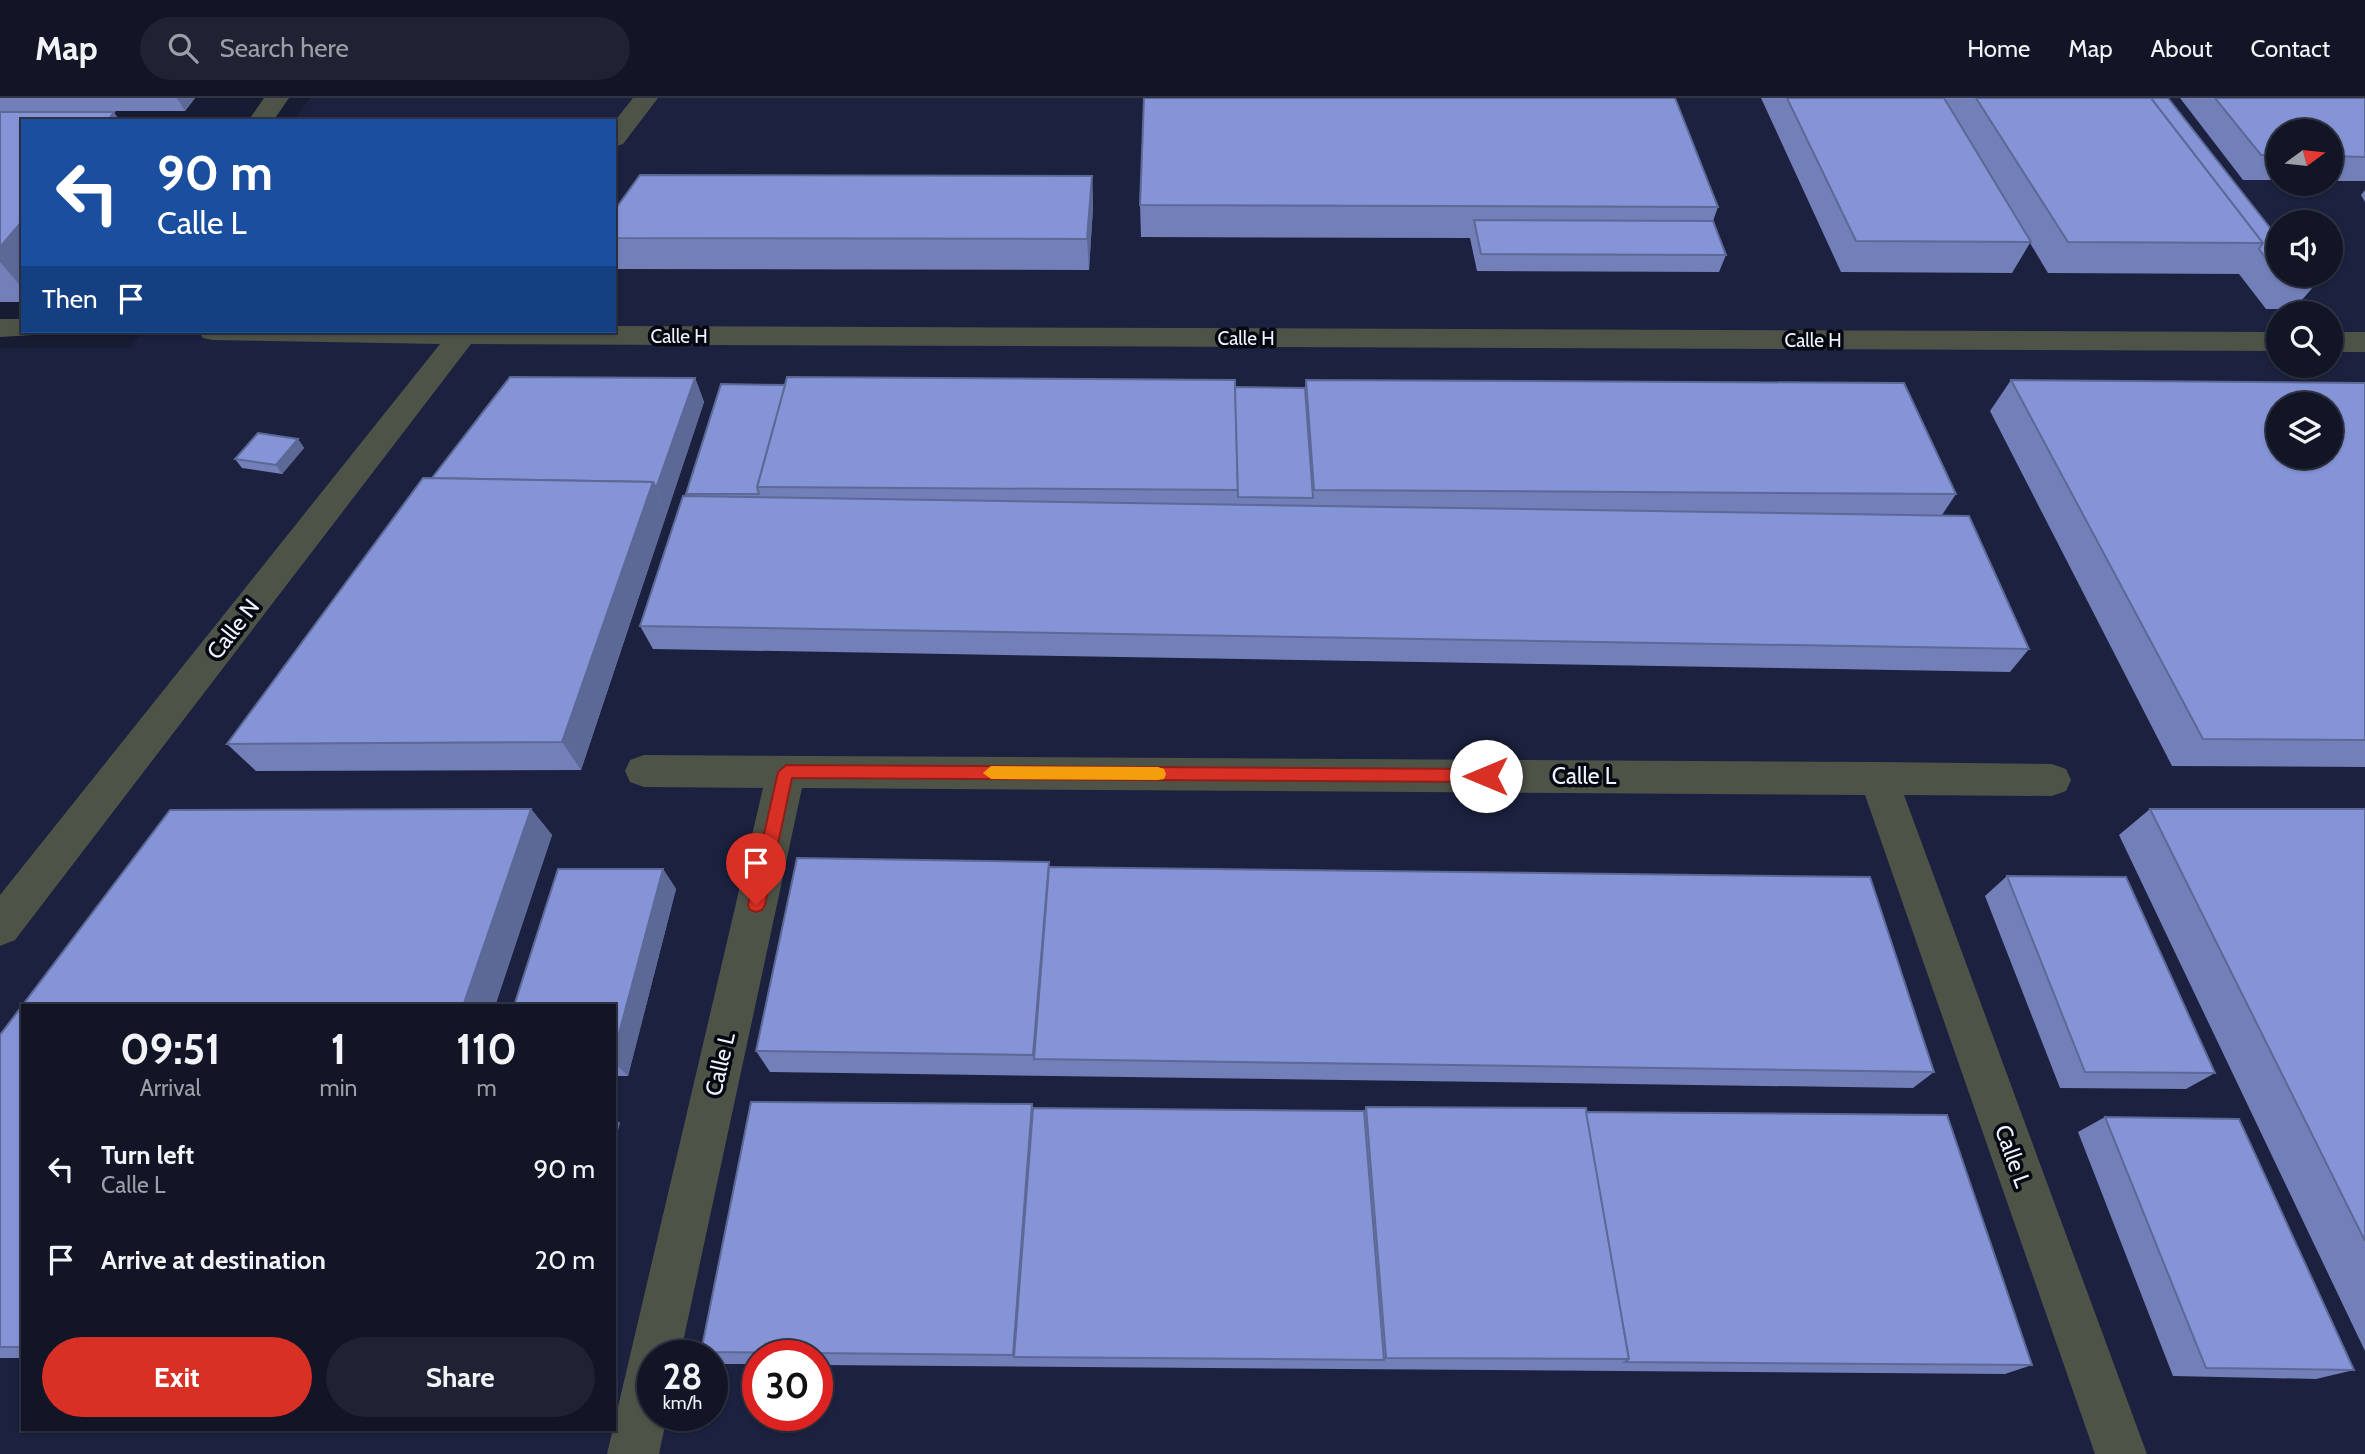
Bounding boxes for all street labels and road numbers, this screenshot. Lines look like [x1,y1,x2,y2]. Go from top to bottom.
street label: Calle H [650,325,708,348]
street label: Calle H [1217,327,1275,350]
street label: Calle H [1784,329,1842,352]
street label: Calle N [201,593,265,665]
street label: Calle L [1552,762,1617,790]
street label: Calle L [699,1029,741,1099]
street label: Calle L [1989,1121,2037,1191]

